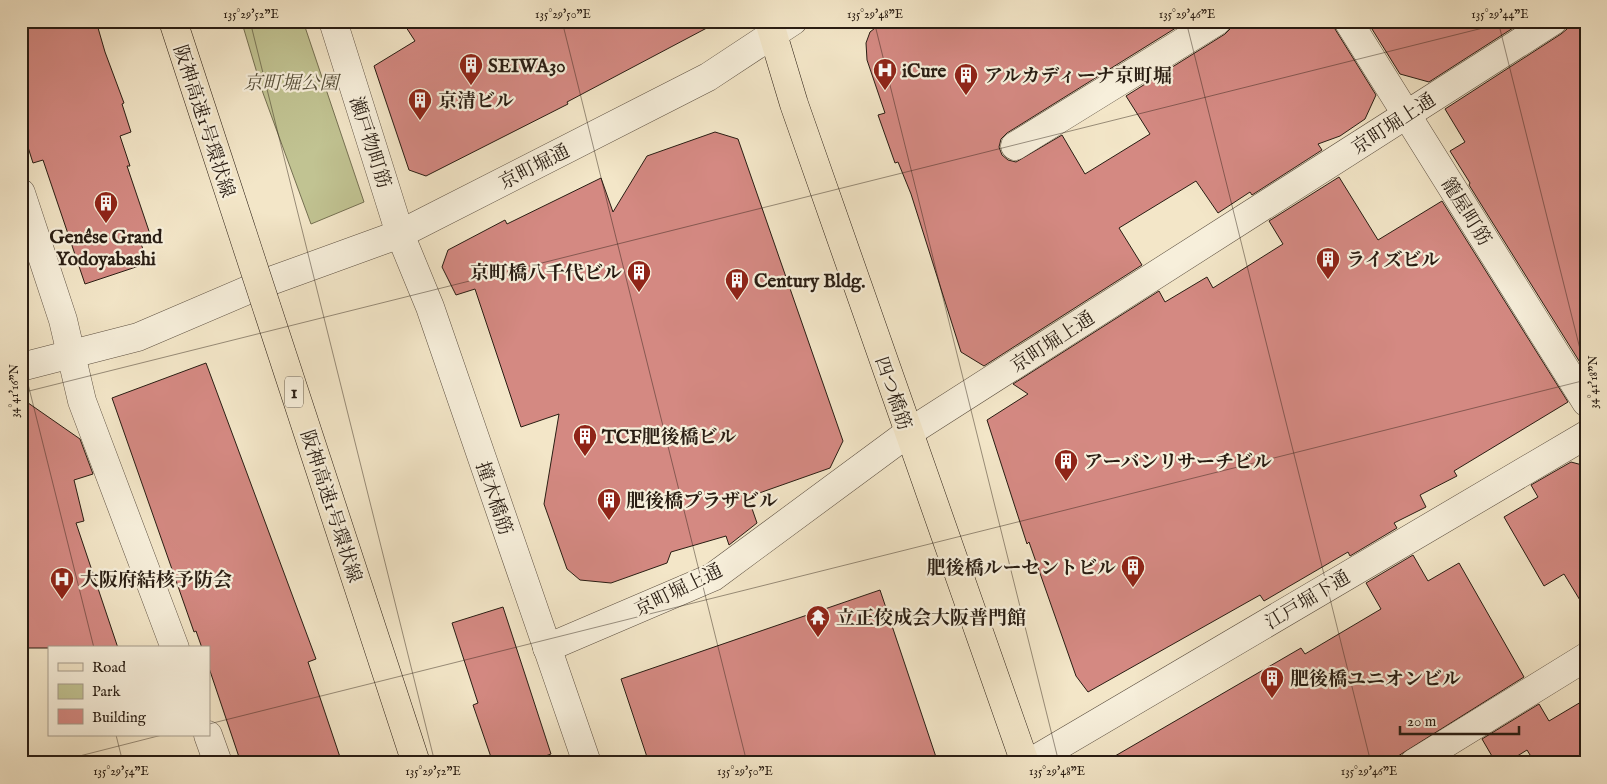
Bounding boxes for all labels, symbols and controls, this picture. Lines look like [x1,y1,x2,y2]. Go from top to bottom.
text: 135°29'52"E [223,7,279,22]
text: 135°29'50"E [535,7,591,22]
text: 135°29'48"E [847,7,903,22]
text: 135°29'46"E [1159,7,1215,22]
text: 135°29'44"E [1471,7,1529,22]
street label: 阪神高速1号環状線 [167,42,239,201]
building icon: SEIWA30 [458,52,484,86]
place label: SEIWA30 [488,55,566,79]
hospital icon: iCure [872,57,898,91]
place label: iCure [902,60,946,84]
building icon: アルカディーナ京町堀 [953,62,979,96]
place label: アルカディーナ京町堀 [984,65,1172,89]
park label: 京町堀公園 [243,72,341,96]
building icon: 京清ビル [407,87,433,121]
street label: 京町堀上通 [1348,89,1440,161]
place label: 京清ビル [438,90,514,114]
street label: 瀬戸物町筋 [343,94,395,192]
street label: 京町堀通 [496,140,574,196]
street label: 籠屋町筋 [1435,173,1496,251]
building icon: Genêse Grand Yodoyabashi [93,190,119,224]
place label: Genêse Grand Yodoyabashi [50,226,163,272]
building icon: ライズビル [1315,246,1341,280]
place label: ライズビル [1346,249,1440,273]
building icon: 京町橋八千代ビル [626,259,652,293]
place label: 京町橋八千代ビル [470,262,622,286]
building icon: Century Bldg. [724,267,750,301]
place label: Century Bldg. [754,270,865,294]
street label: 京町堀上通 [1007,307,1099,379]
street label: 四つ橋筋 [868,354,916,433]
text: 34°41'18"N [1586,355,1601,409]
text: 34°41'16"N [7,364,22,418]
road number: 1 [285,377,303,408]
building icon: TCF肥後橋ビル [572,423,598,457]
place label: TCF肥後橋ビル [601,426,736,450]
street label: 阪神高速1号環状線 [294,427,366,586]
building icon: アーバンリサーチビル [1053,448,1079,482]
place label: アーバンリサーチビル [1084,451,1272,475]
street label: 撞木橋筋 [469,459,517,538]
building icon: 肥後橋プラザビル [596,487,622,521]
place label: 肥後橋プラザビル [626,490,778,514]
building icon: 肥後橋ルーセントビル [1120,554,1146,588]
place label: 肥後橋ルーセントビル [926,557,1116,581]
street label: 京町堀上通 [631,559,727,622]
hospital icon: 大阪府結核予防会 [49,566,75,600]
street label: 江戸堀下通 [1261,566,1355,635]
place label: 大阪府結核予防会 [80,569,232,593]
temple icon: 立正佼成会大阪普門館 [805,604,831,638]
place label: 立正佼成会大阪普門館 [836,607,1026,631]
legend [48,646,210,736]
text: Road [92,658,127,677]
building icon: 肥後橋ユニオンビル [1259,665,1285,699]
place label: 肥後橋ユニオンビル [1290,668,1461,692]
text: Park [92,682,122,701]
scale bar [1400,704,1518,736]
text: Building [92,708,147,727]
text: 20 m [1407,712,1437,731]
text: 135°29'54"E [93,764,149,779]
text: 135°29'52"E [405,764,461,779]
text: 135°29'50"E [717,764,773,779]
text: 135°29'48"E [1029,764,1085,779]
text: 135°29'46"E [1341,764,1397,779]

